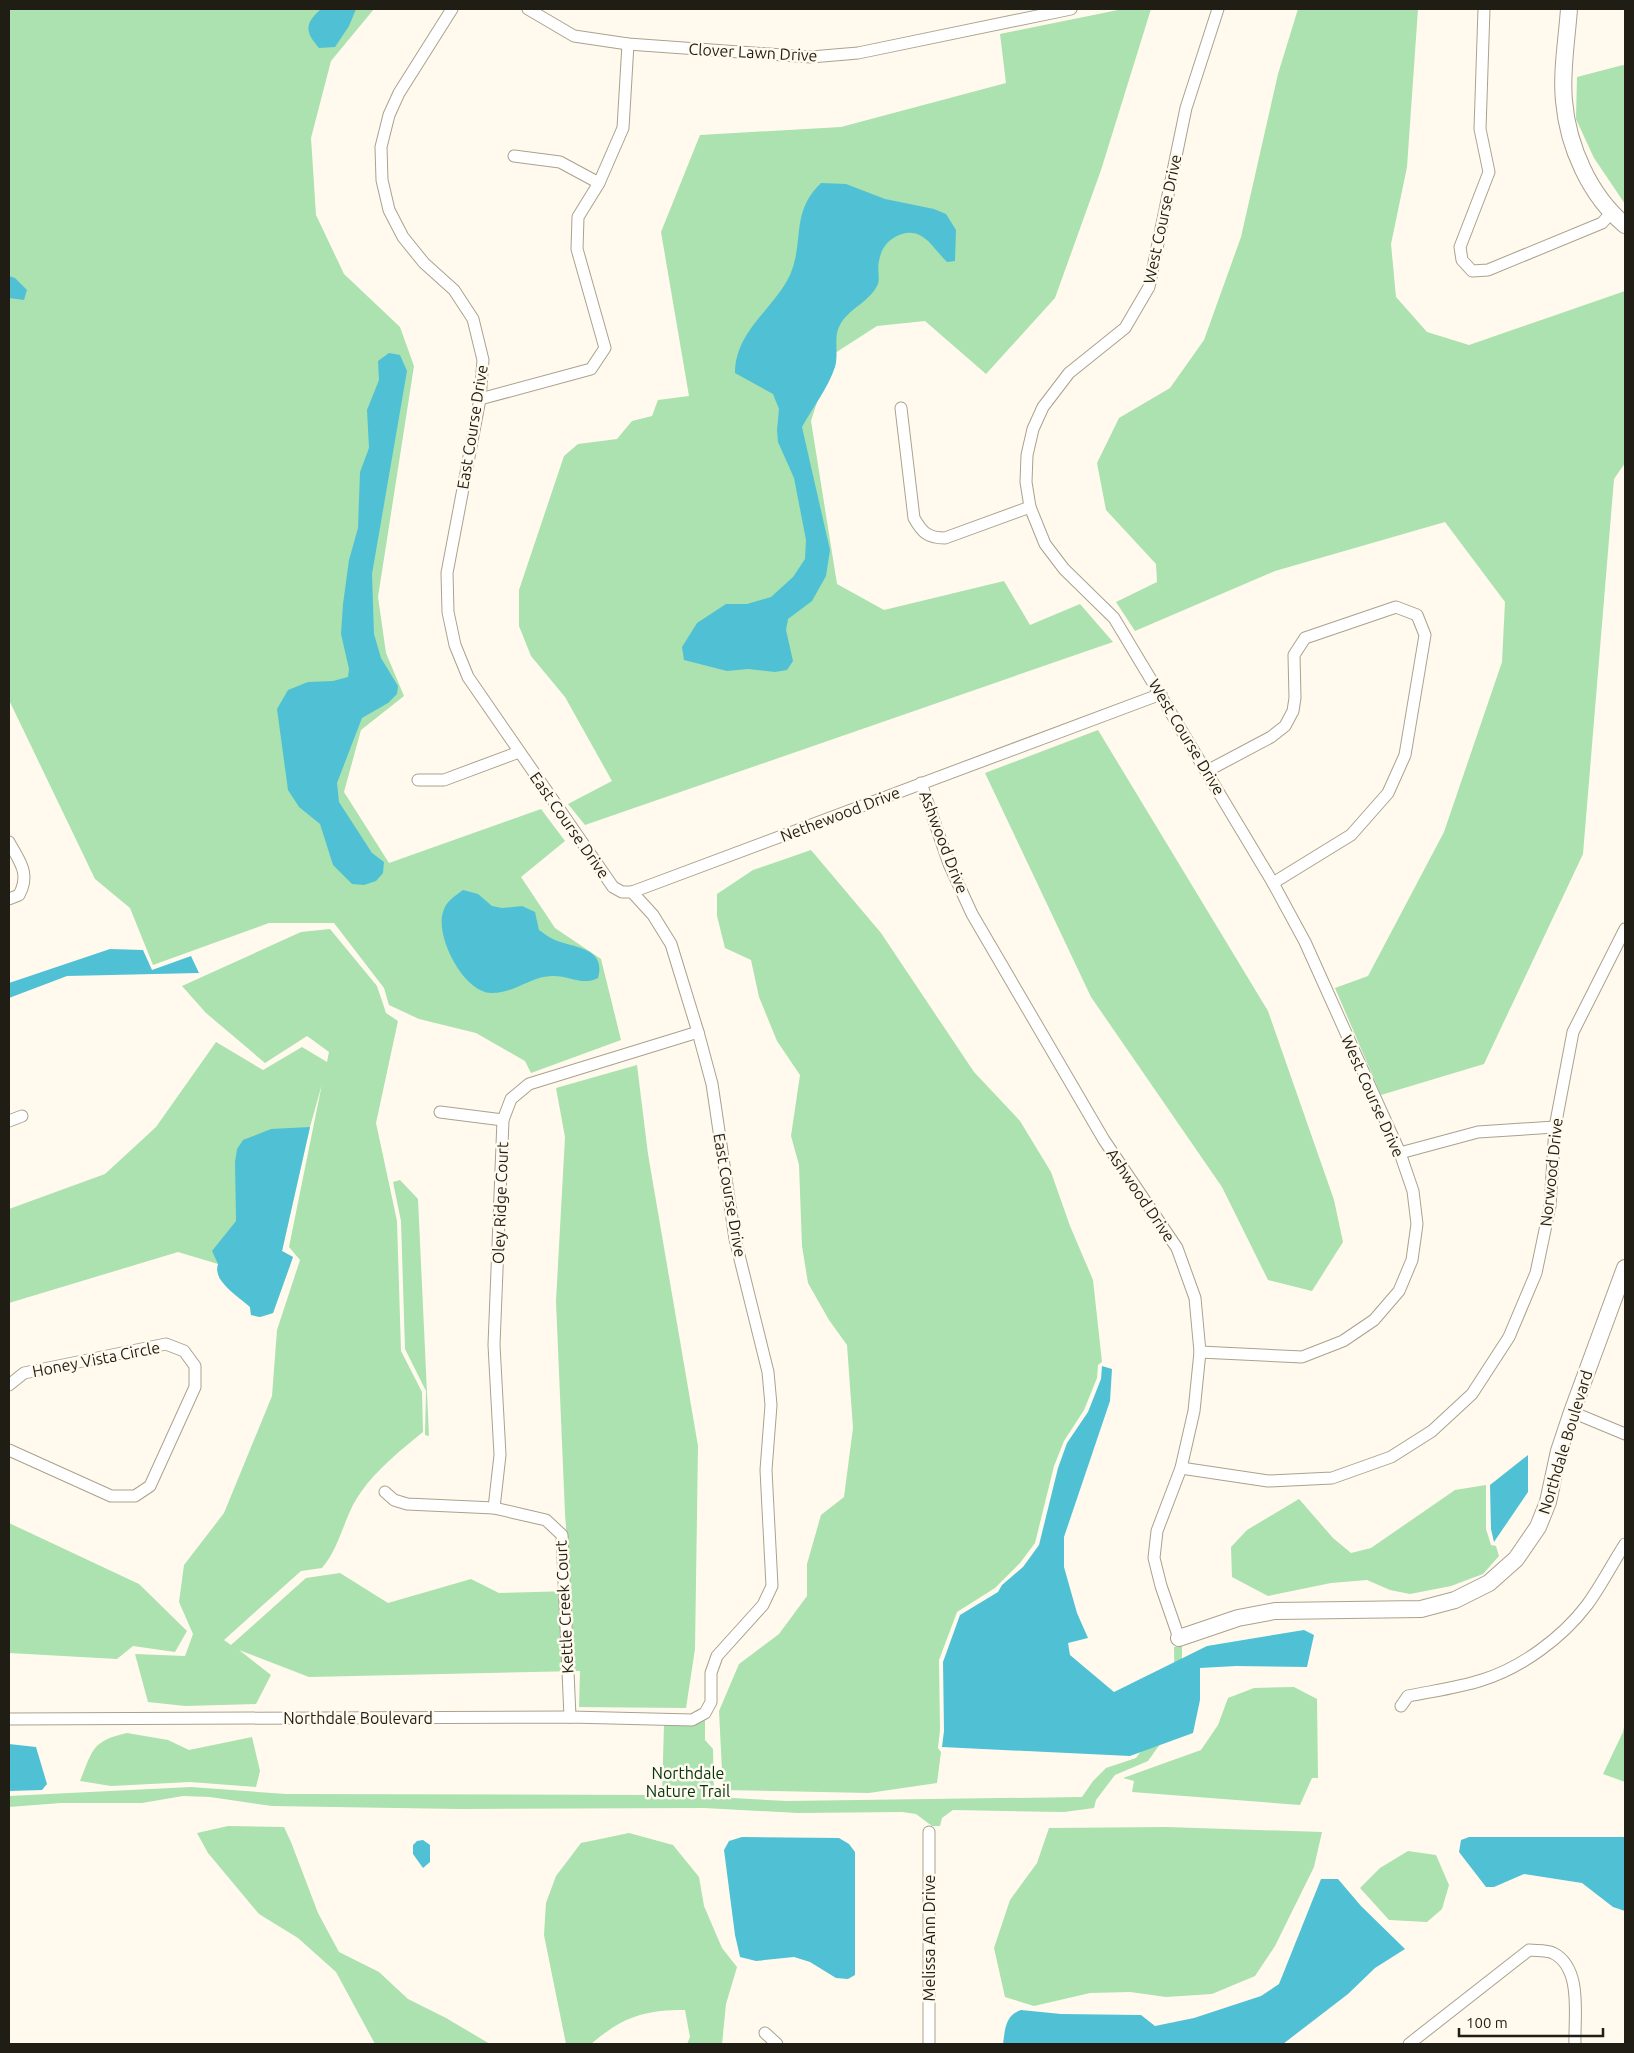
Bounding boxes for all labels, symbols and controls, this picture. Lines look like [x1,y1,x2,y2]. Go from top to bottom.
street label: Clover Lawn Drive [688,40,818,64]
street label: West Course Drive [1139,153,1185,285]
street label: East Course Drive [453,364,491,490]
street label: West Course Drive [1145,676,1229,798]
street label: East Course Drive [527,768,613,882]
street label: Nethewood Drive [778,783,902,845]
street label: Ashwood Drive [916,788,972,896]
street label: West Course Drive [1338,1032,1408,1160]
street label: Norwood Drive [1536,1117,1566,1227]
street label: East Course Drive [710,1132,750,1258]
street label: Oley Ridge Court [489,1141,511,1264]
street label: Ashwood Drive [1103,1145,1179,1245]
street label: Honey Vista Circle [31,1338,161,1380]
street label: Northdale Boulevard [1535,1368,1595,1516]
street label: Kettle Creek Court [551,1539,576,1674]
street label: Northdale Boulevard [283,1709,433,1727]
park label: Northdale Nature Trail [646,1764,730,1800]
street label: Melissa Ann Drive [920,1875,938,2001]
scale bar [1459,2006,1603,2038]
text: 100 m [1466,2014,1508,2031]

